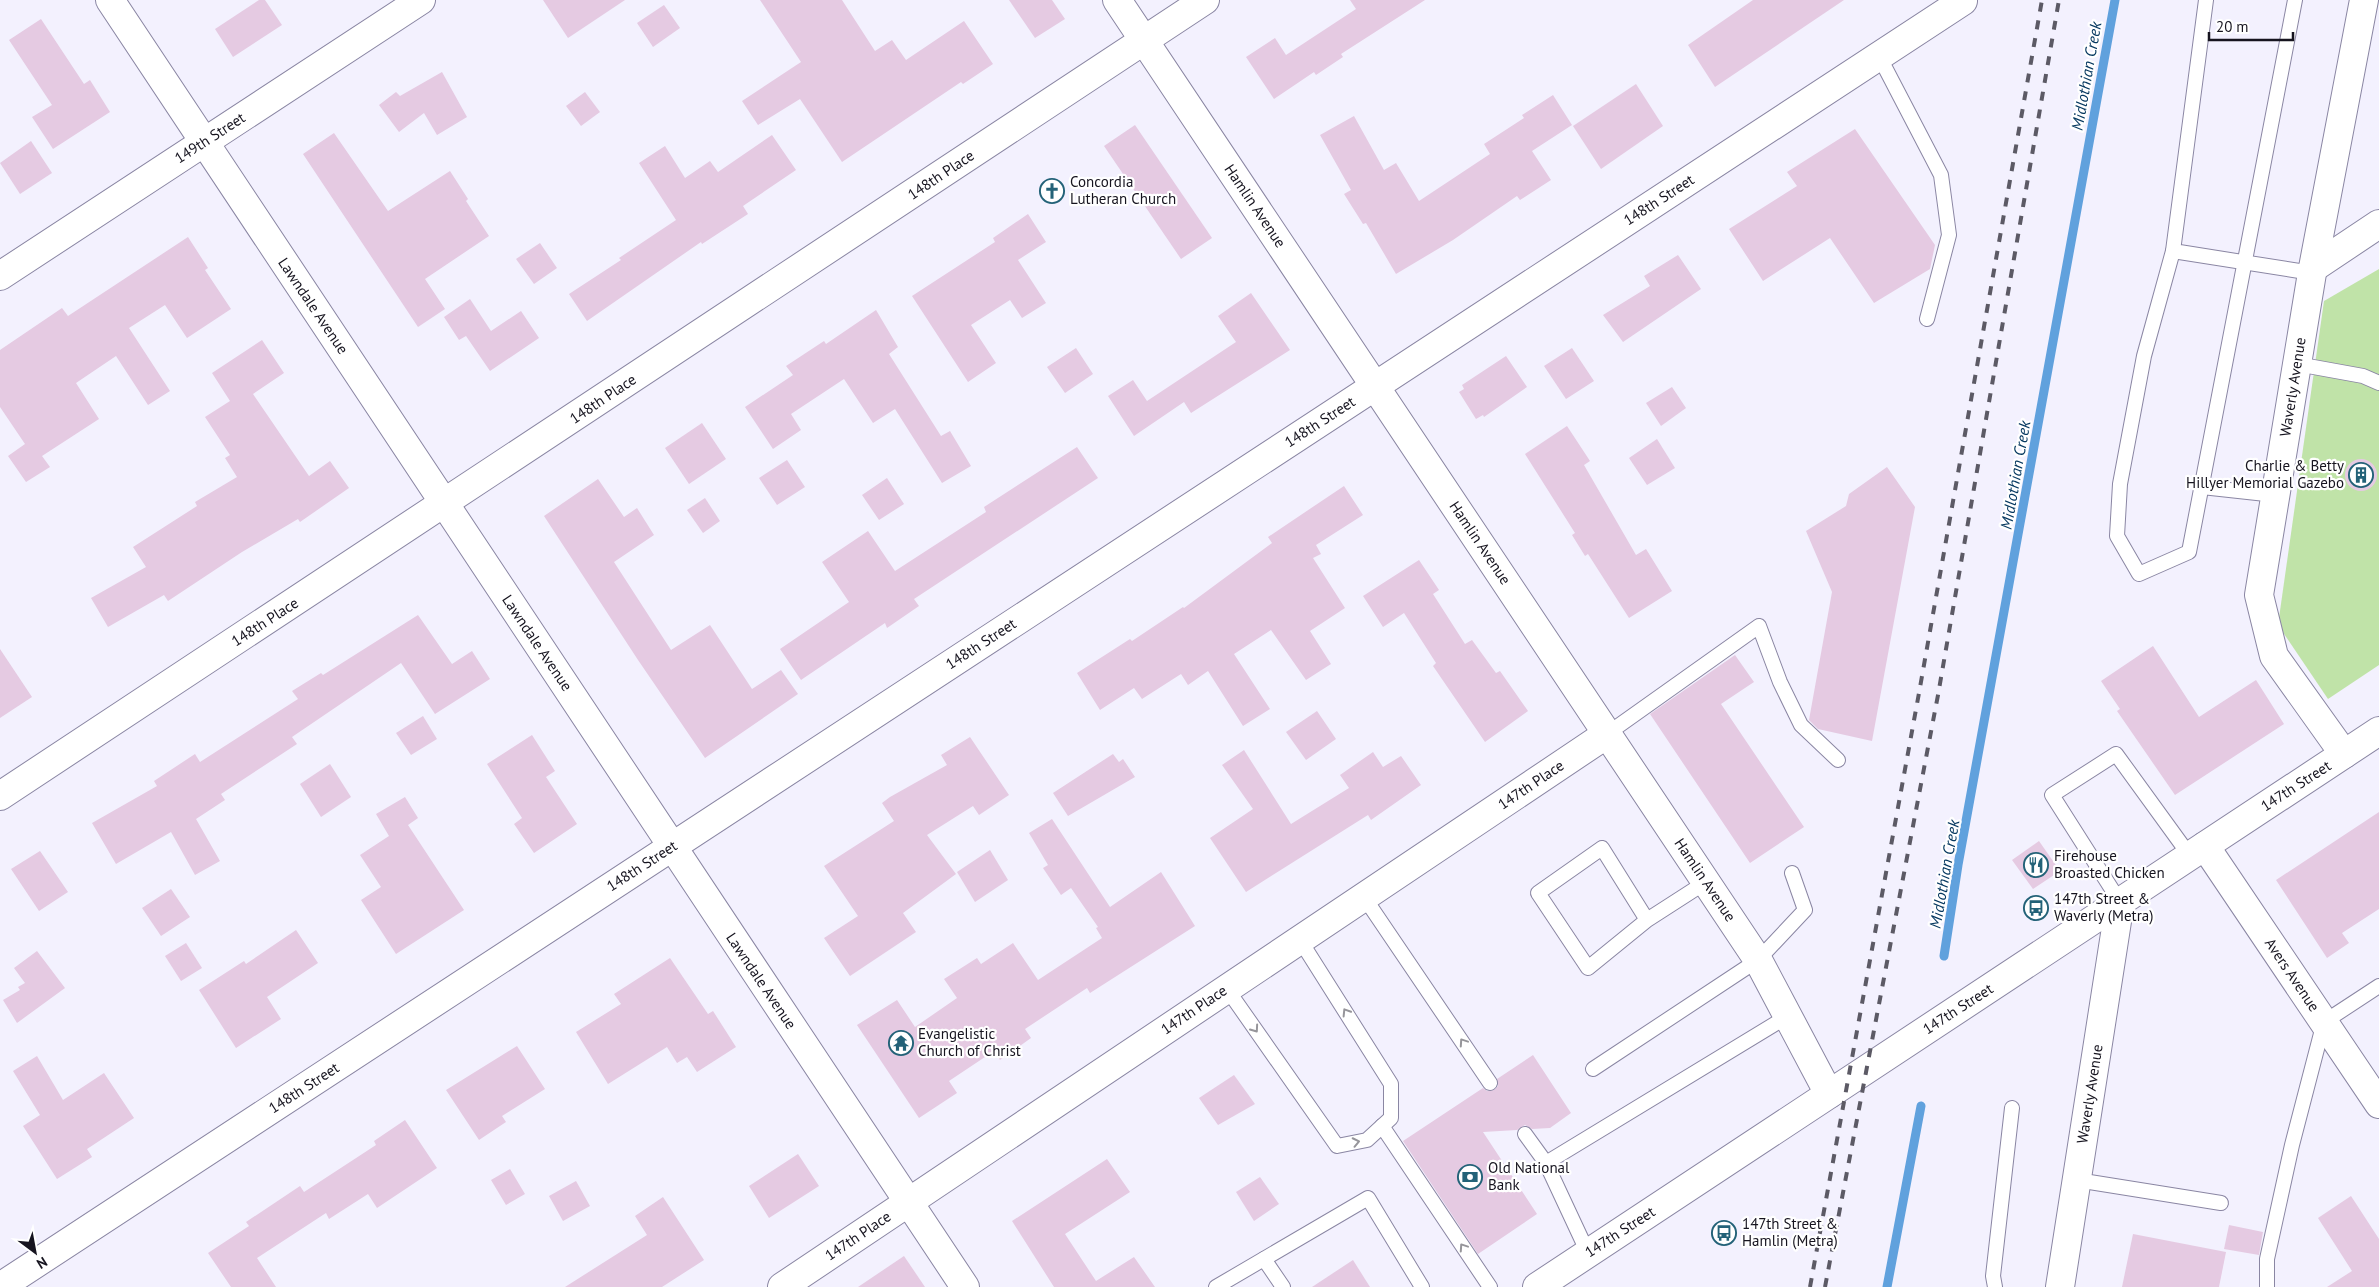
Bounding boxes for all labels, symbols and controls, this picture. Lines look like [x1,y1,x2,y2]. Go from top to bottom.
scale bar [2209,10,2293,42]
text: 20 m [2216,17,2249,36]
water label: Midlothian Creek [2067,19,2106,132]
street label: 149th Street [171,108,249,167]
street label: 148th Place [904,145,978,204]
street label: Hamlin Avenue [1221,160,1290,251]
street label: 148th Street [1620,170,1698,229]
place label: Concordia Lutheran Church [1070,172,1176,208]
church icon: Concordia Lutheran Church [1039,178,1065,204]
street label: Lawndale Avenue [274,254,353,357]
street label: Waverly Avenue [2275,336,2310,438]
street label: 148th Place [566,369,640,428]
street label: 148th Street [1281,392,1359,451]
water label: Midlothian Creek [1996,418,2035,531]
place label: Charlie & Betty Hillyer Memorial Gazebo [2186,456,2344,492]
building icon: Charlie & Betty Hillyer Memorial Gazebo [2348,462,2374,488]
street label: Hamlin Avenue [1446,497,1515,588]
street label: Lawndale Avenue [498,591,577,694]
street label: 148th Place [228,593,302,650]
street label: 148th Street [942,614,1020,673]
street label: 147th Place [1494,756,1567,814]
street label: 147th Street [2257,756,2334,815]
water label: Midlothian Creek [1925,817,1964,930]
street label: Hamlin Avenue [1671,834,1740,925]
street label: 148th Street [603,836,681,895]
place label: Firehouse Broasted Chicken [2054,846,2165,882]
restaurant icon: Firehouse Broasted Chicken [2023,852,2049,878]
place label: 147th Street & Waverly (Metra) [2054,889,2153,925]
bus stop icon: 147th Street & Waverly (Metra) [2023,895,2049,921]
street label: Lawndale Avenue [722,929,801,1032]
street label: Avers Avenue [2261,934,2324,1015]
street label: 147th Street [1919,979,1996,1038]
street label: 147th Place [1157,981,1230,1039]
one-way arrow [1342,1009,1352,1018]
one-way arrow [1249,1023,1258,1032]
place label: Evangelistic Church of Christ [918,1024,1021,1060]
temple icon: Evangelistic Church of Christ [888,1030,914,1056]
one-way arrow [1460,1039,1469,1048]
street label: Waverly Avenue [2072,1043,2107,1145]
street label: 148th Street [265,1058,343,1117]
one-way arrow [1351,1137,1360,1148]
place label: Old National Bank [1488,1158,1570,1194]
bank icon: Old National Bank [1457,1164,1483,1190]
street label: 147th Street [1581,1202,1658,1261]
street label: 147th Place [821,1207,894,1265]
place label: 147th Street & Hamlin (Metra) [1742,1214,1838,1250]
bus stop icon: 147th Street & Hamlin (Metra) [1711,1220,1737,1246]
north arrow [10,1227,60,1277]
one-way arrow [1460,1243,1469,1252]
text: N [33,1253,51,1273]

